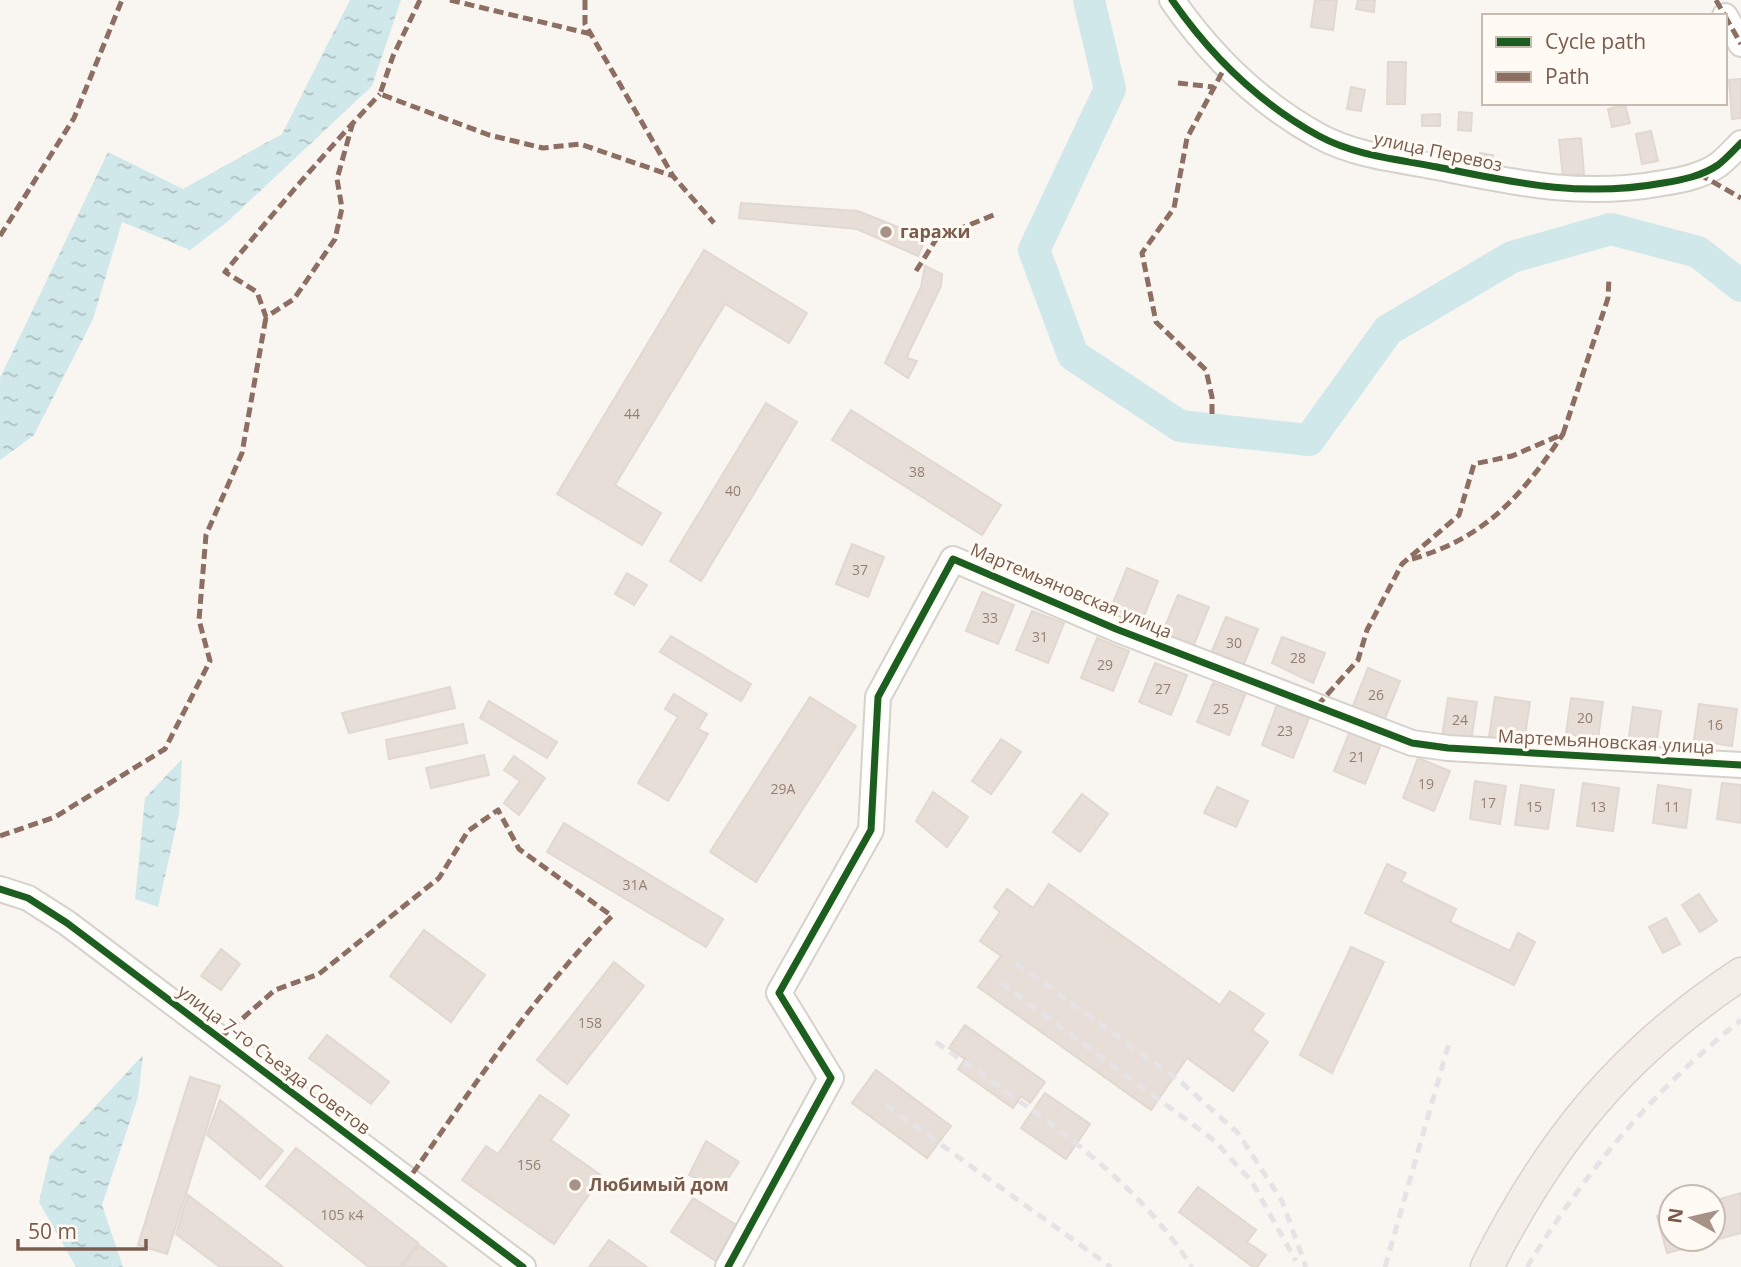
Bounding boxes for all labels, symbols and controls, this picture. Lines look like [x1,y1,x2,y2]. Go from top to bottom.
legend [1482,14,1727,105]
text: Cycle path [1545,27,1646,55]
text: Path [1545,62,1590,90]
street label: улица Перевоз [1372,126,1505,176]
place label: гаражи [900,219,970,243]
marker: гаражи [878,224,894,240]
house number: 44 [624,404,640,423]
house number: 38 [909,462,925,481]
house number: 40 [725,481,741,500]
street label: Мартемьяновская улица [967,537,1176,643]
house number: 37 [852,560,868,579]
house number: 33 [982,608,998,627]
house number: 31 [1032,627,1048,646]
house number: 30 [1226,633,1242,652]
house number: 28 [1290,648,1306,667]
house number: 29 [1097,655,1113,674]
house number: 27 [1155,679,1171,698]
house number: 26 [1368,685,1384,704]
house number: 25 [1213,699,1229,718]
house number: 20 [1577,708,1593,727]
house number: 24 [1452,710,1468,729]
house number: 16 [1707,715,1723,734]
house number: 23 [1277,721,1293,740]
street label: Мартемьяновская улица [1497,723,1715,759]
house number: 21 [1349,747,1365,766]
house number: 19 [1418,774,1434,793]
house number: 29А [771,779,796,798]
house number: 17 [1480,793,1496,812]
house number: 15 [1526,797,1542,816]
house number: 13 [1590,797,1606,816]
house number: 11 [1664,797,1680,816]
house number: 31А [623,875,648,894]
street label: улица 7-го Съезда Советов [173,979,376,1140]
house number: 158 [578,1013,602,1032]
house number: 156 [517,1155,541,1174]
place label: Любимый дом [589,1172,729,1196]
marker: Любимый дом [567,1177,583,1193]
north arrow [1657,1183,1727,1253]
house number: 105 к4 [321,1205,363,1224]
text: N [1661,1206,1689,1225]
scale bar [18,1208,145,1252]
text: 50 m [28,1217,77,1245]

